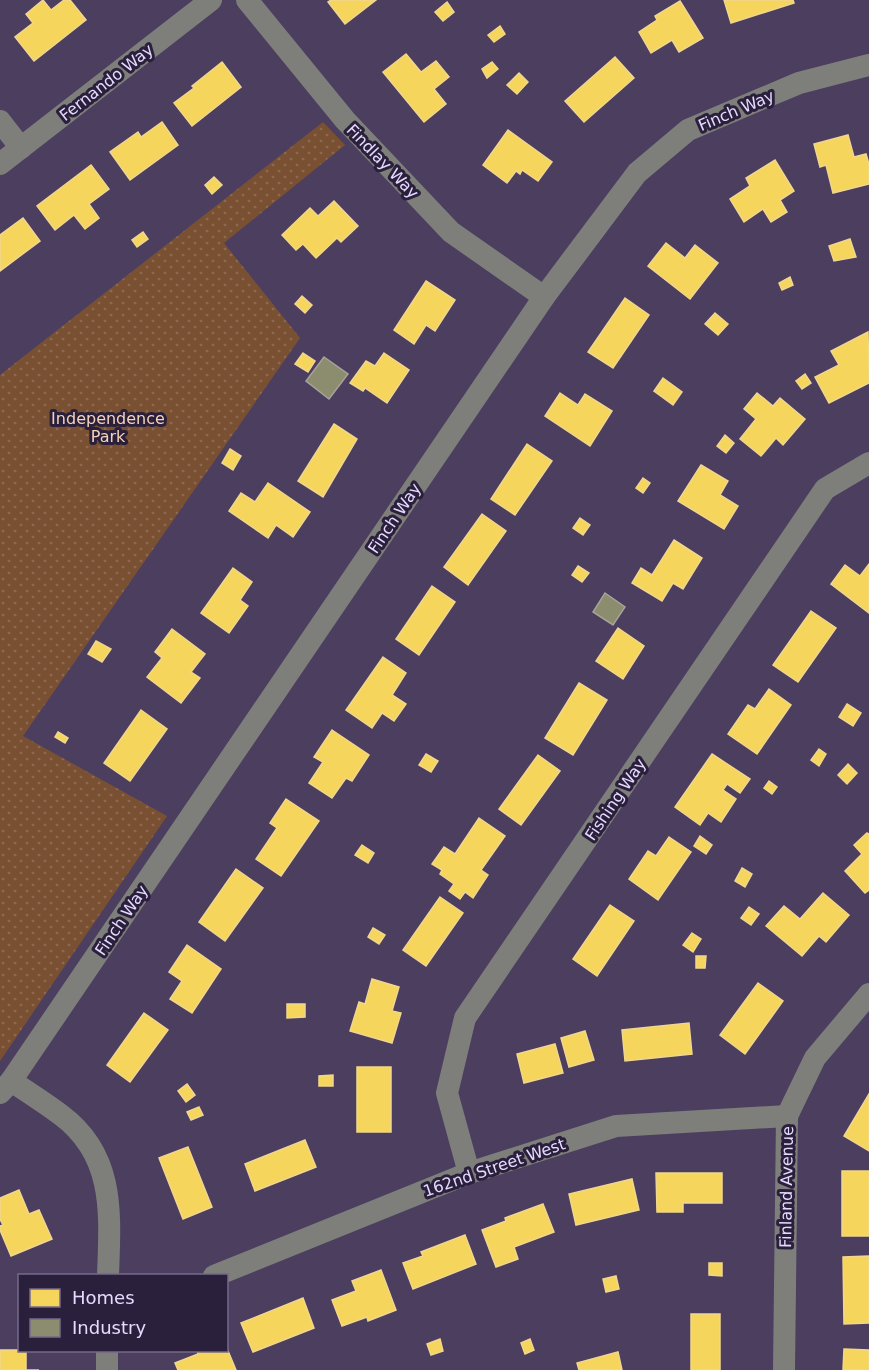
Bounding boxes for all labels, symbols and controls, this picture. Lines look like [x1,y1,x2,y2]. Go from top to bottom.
street label: Fernando Way [56,40,157,125]
street label: Finch Way [695,86,777,135]
street label: Findlay Way [343,120,423,202]
park label: Independence Park [51,409,165,446]
street label: Finch Way [364,480,425,557]
street label: Fishing Way [581,755,650,844]
street label: Finch Way [91,882,152,959]
street label: Finland Avenue [776,1126,797,1248]
street label: 162nd Street West [421,1134,568,1201]
legend [18,1274,228,1352]
text: Homes [72,1287,135,1308]
text: Industry [72,1317,146,1338]

